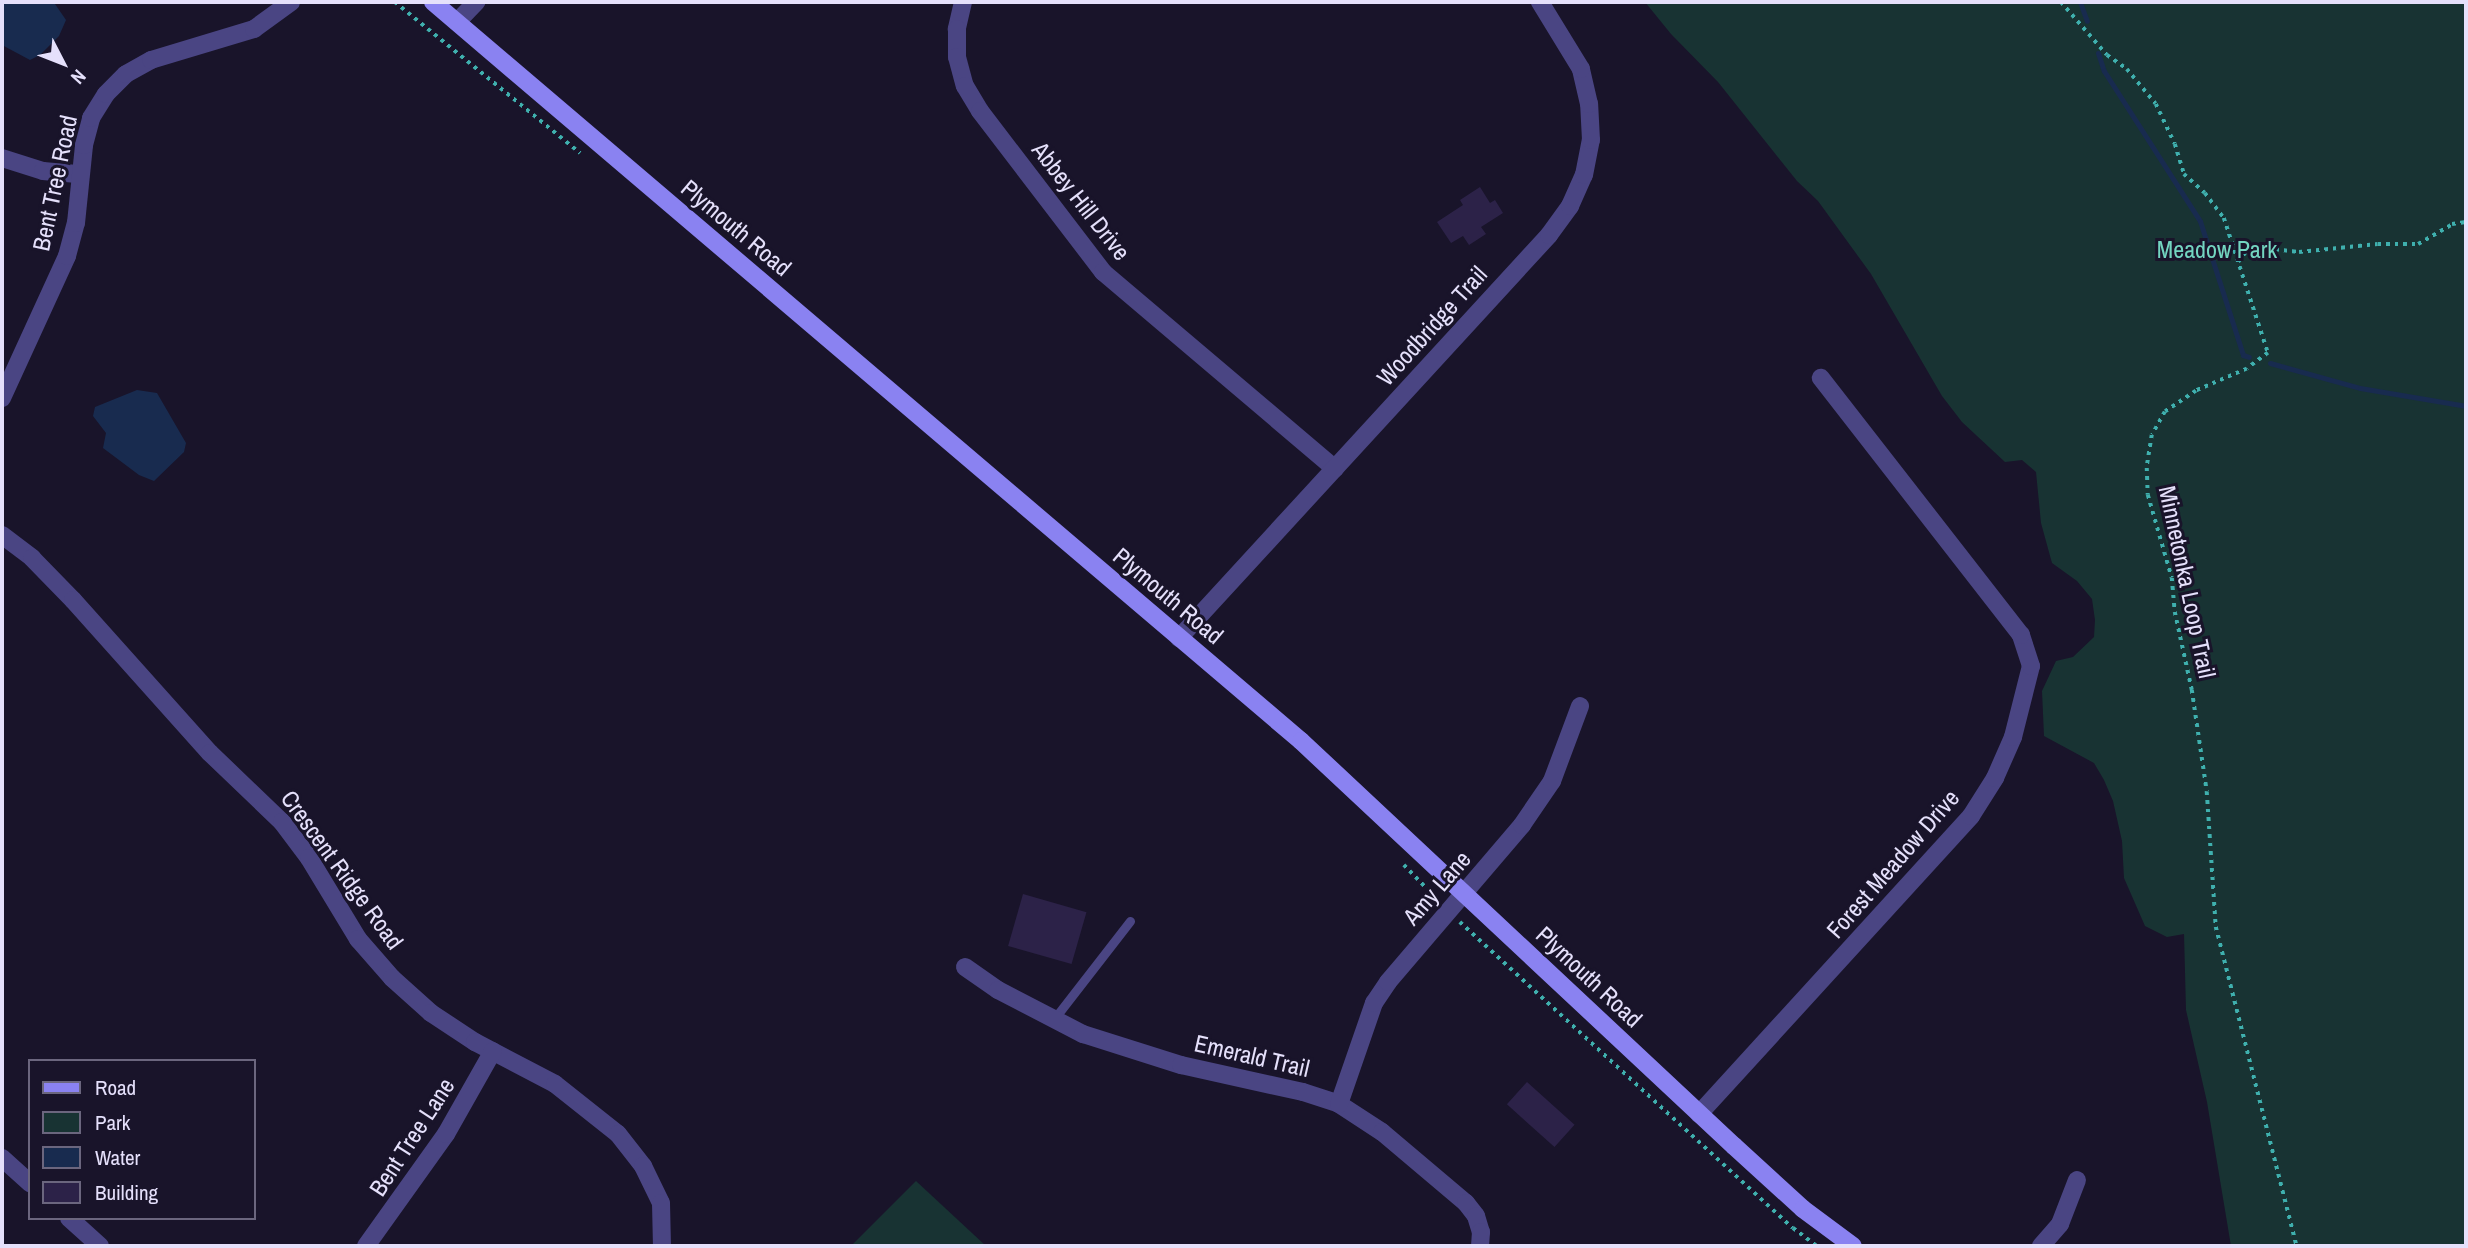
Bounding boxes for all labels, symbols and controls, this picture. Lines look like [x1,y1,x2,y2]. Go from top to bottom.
north arrow [28,28,98,98]
text: N [65,64,92,90]
street label: Bent Tree Road [27,112,83,254]
street label: Abbey Hill Drive [1026,136,1136,266]
street label: Plymouth Road [675,174,797,282]
park label: Meadow Park [2157,236,2277,264]
street label: Woodbridge Trail [1371,260,1493,392]
street label: Minnetonka Loop Trail [2153,483,2221,681]
street label: Plymouth Road [1107,542,1229,650]
street label: Forest Meadow Drive [1821,784,1965,944]
street label: Crescent Ridge Road [275,785,409,955]
street label: Amy Lane [1397,845,1477,931]
street label: Plymouth Road [1530,921,1648,1033]
street label: Emerald Trail [1192,1029,1312,1083]
legend [28,1059,256,1220]
text: Road [95,1073,136,1102]
street label: Bent Tree Lane [363,1073,461,1201]
text: Park [95,1108,130,1137]
text: Water [95,1143,140,1172]
text: Building [95,1178,158,1207]

